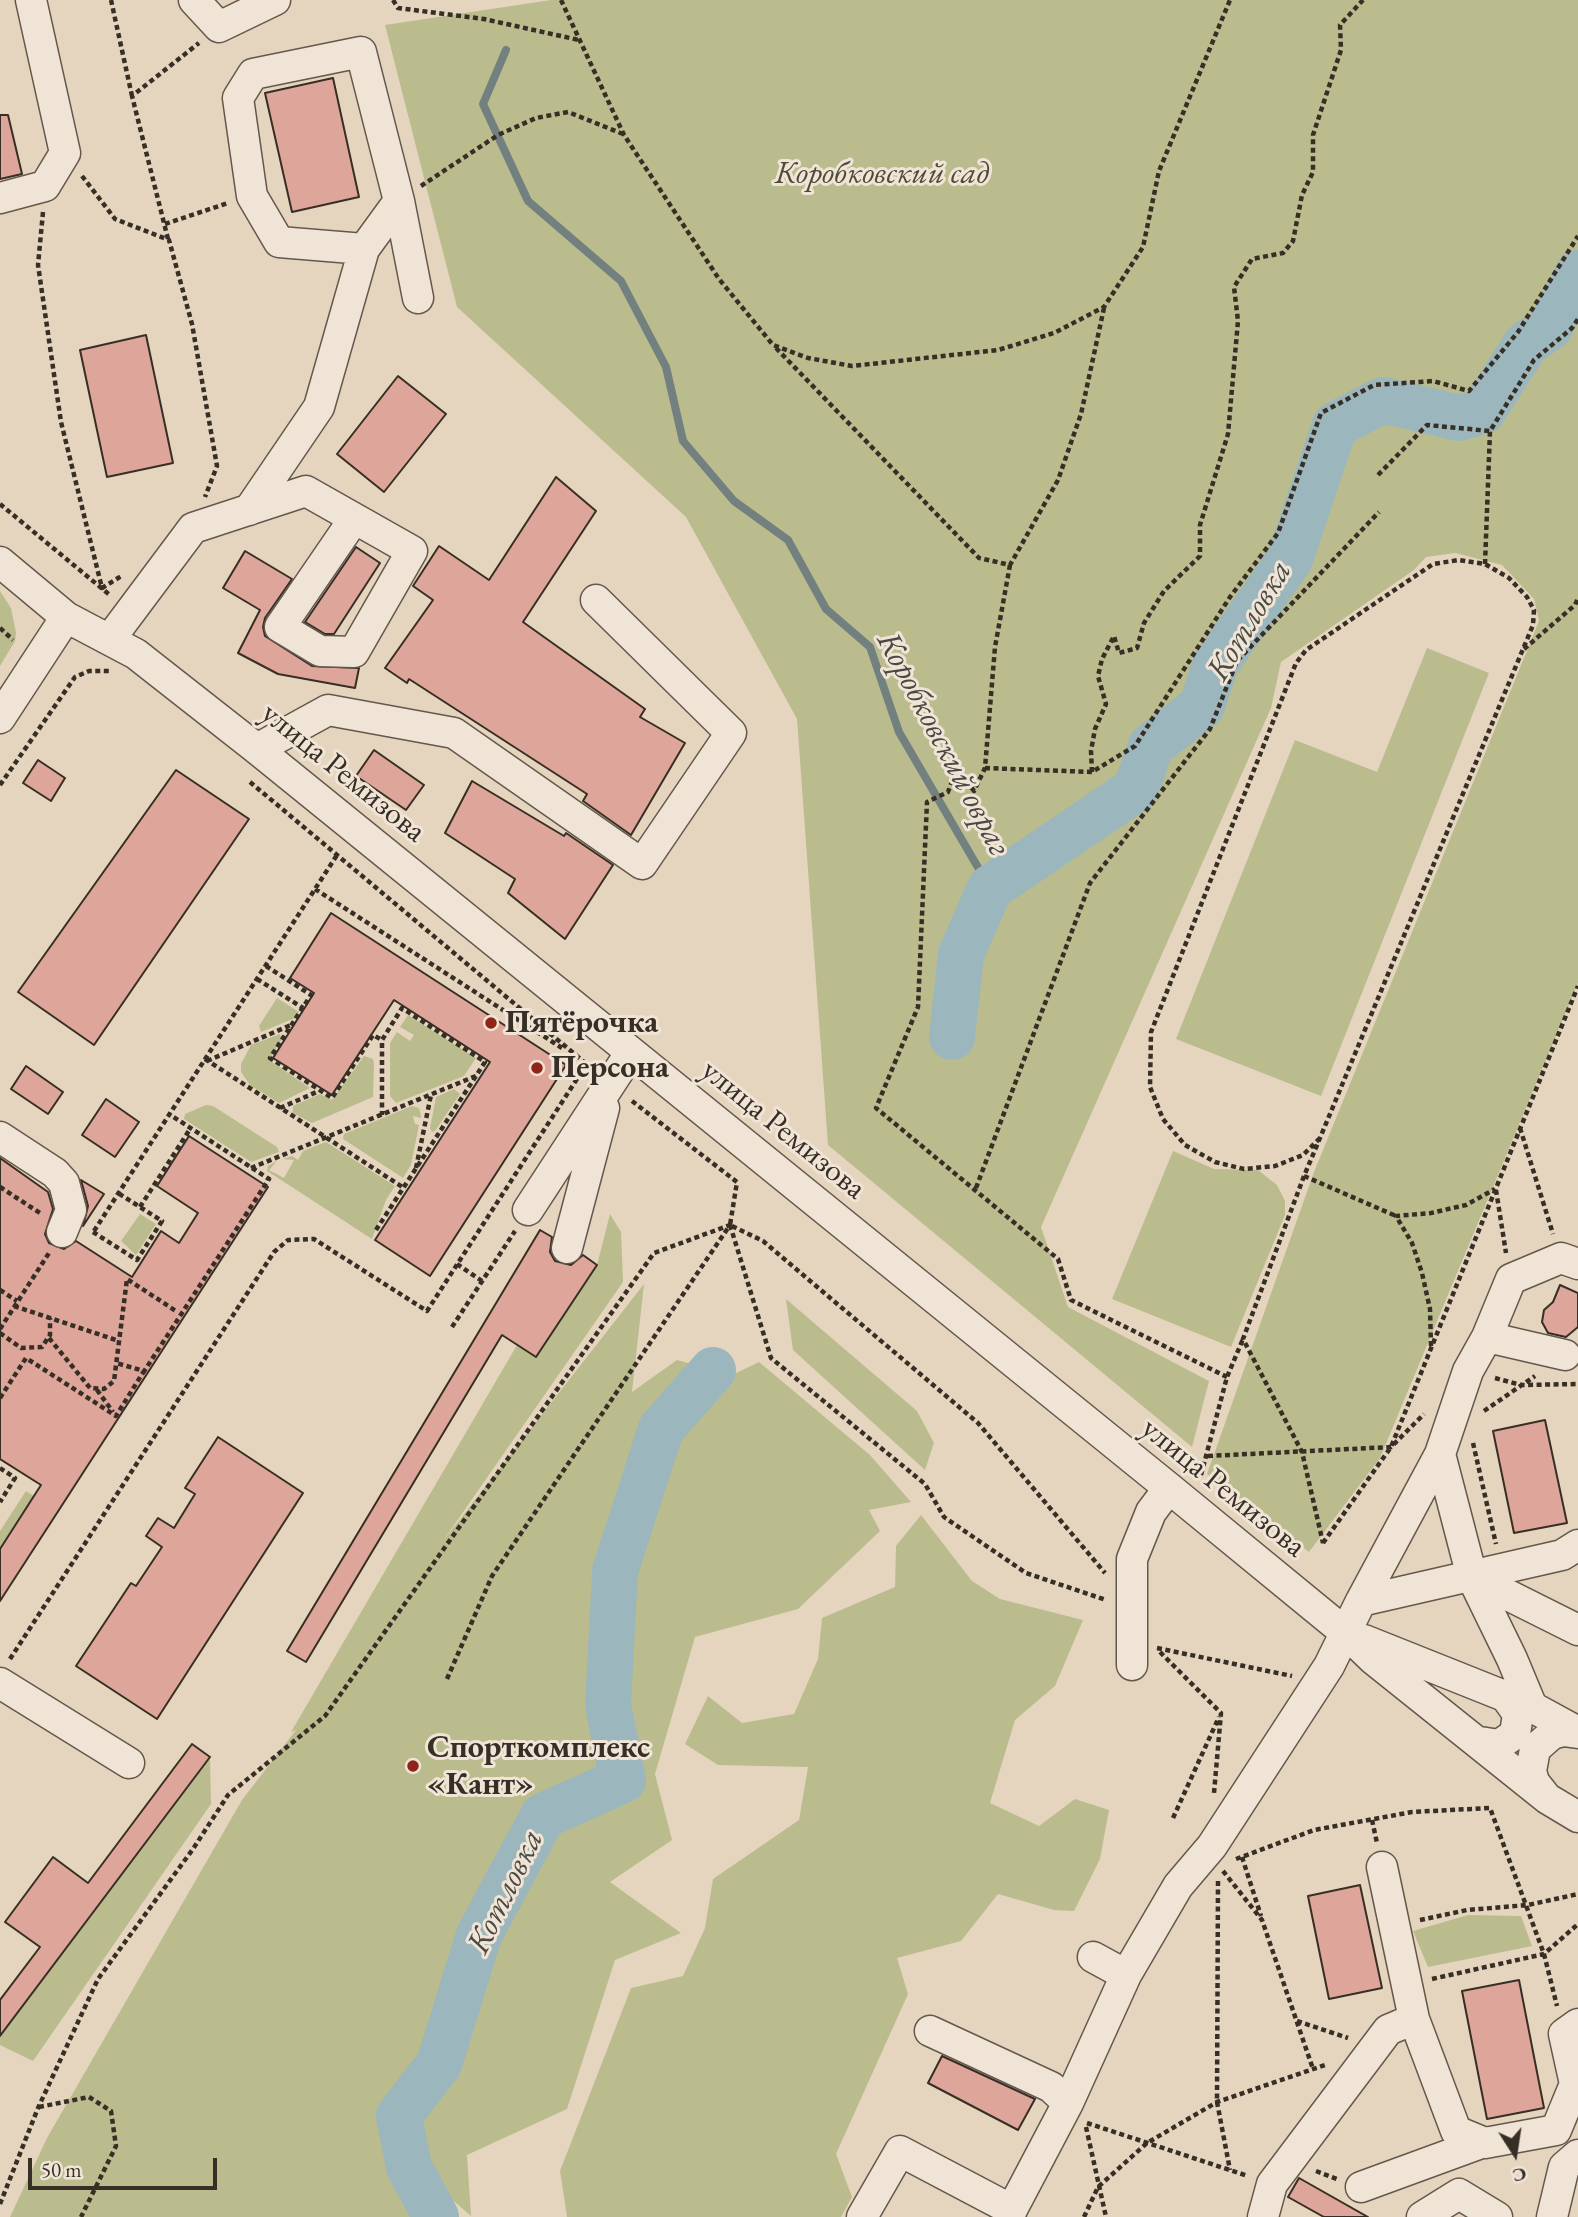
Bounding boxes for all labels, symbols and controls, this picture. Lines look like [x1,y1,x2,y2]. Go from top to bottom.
park label: Коробковский сад [775,155,989,193]
water label: Котловка [1199,554,1301,688]
water label: Коробковский овраг [867,625,1019,863]
street label: улица Ремизова [253,695,433,851]
place label: Пятёрочка [505,1004,658,1042]
marker: Пятёрочка [483,1015,499,1031]
place label: Персона [551,1049,669,1087]
street label: улица Ремизова [693,1052,873,1208]
marker: Персона [529,1060,545,1076]
street label: улица Ремизова [1133,1410,1313,1566]
place label: Спорткомплекс «Кант» [427,1729,650,1804]
marker: Спорткомплекс «Кант» [405,1758,421,1774]
water label: Котловка [459,1824,553,1960]
north arrow [1480,2119,1550,2189]
scale bar [32,2144,220,2188]
text: 50 m [41,2156,82,2183]
text: С [1510,2161,1529,2189]

